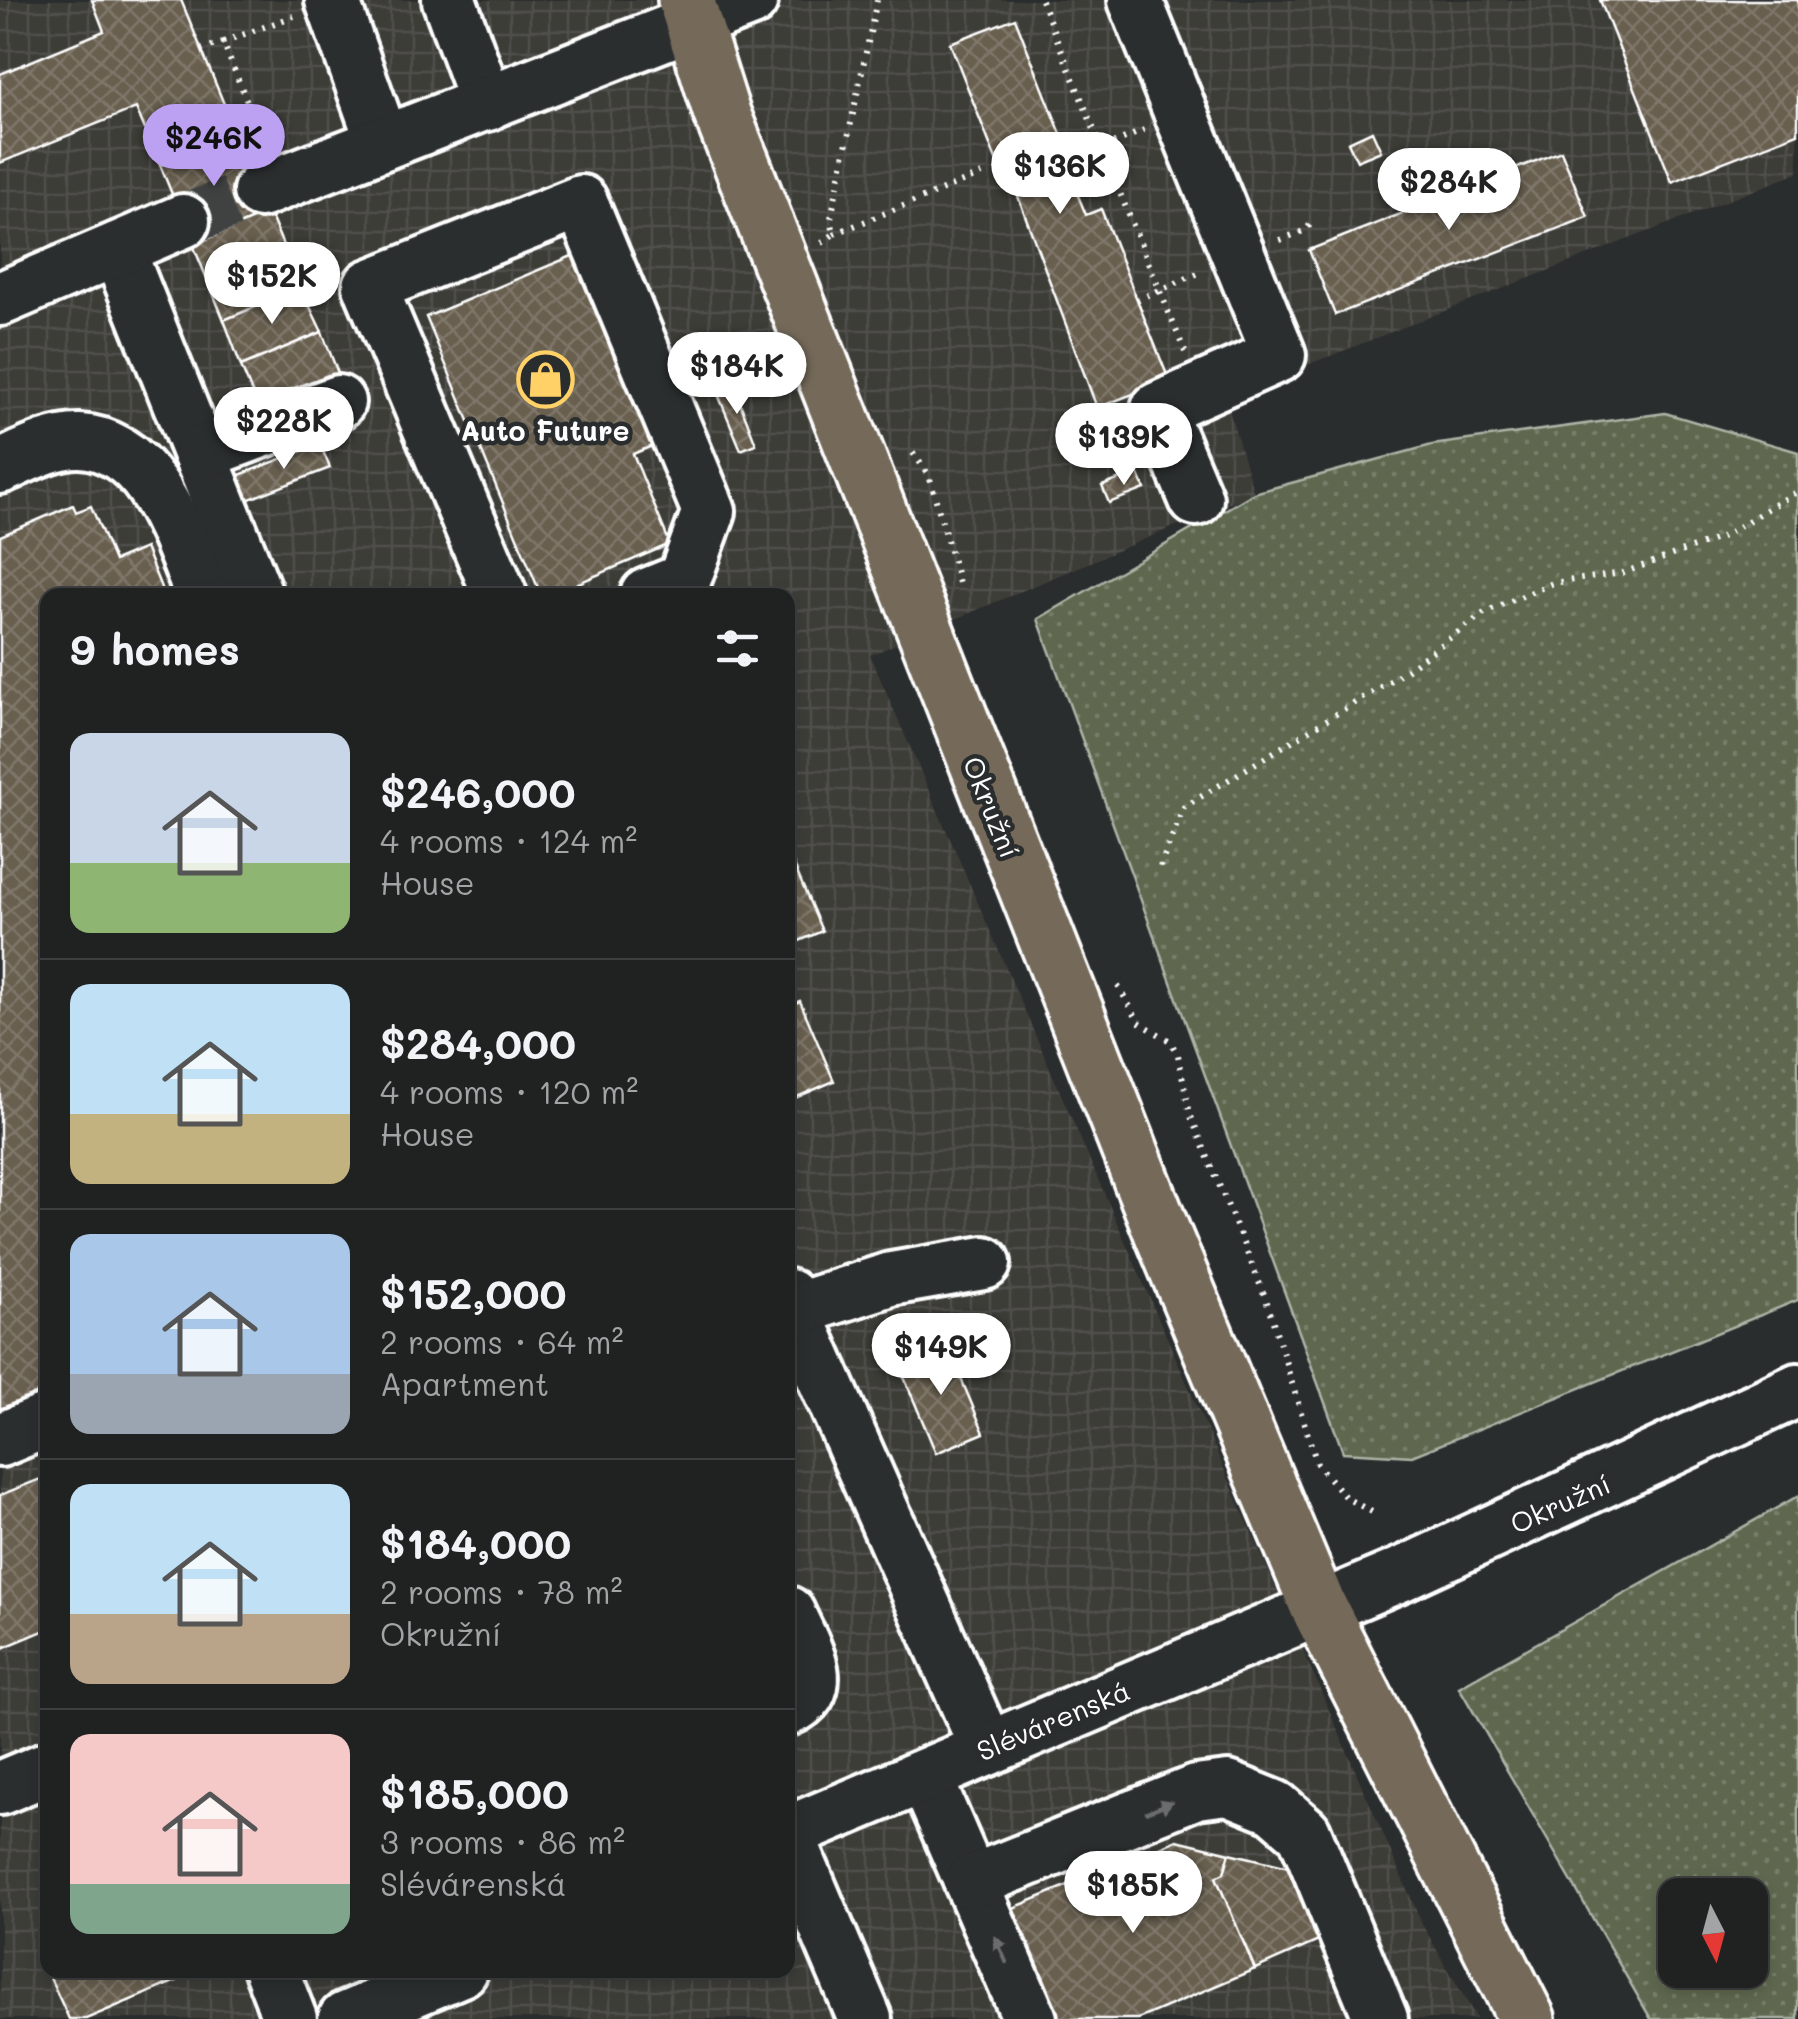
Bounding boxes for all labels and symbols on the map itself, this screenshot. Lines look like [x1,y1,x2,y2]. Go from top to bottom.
pin: $246K [144,104,284,189]
pin: $136K [990,132,1130,217]
pin: $284K [1379,148,1519,233]
pin: $152K [202,242,342,327]
pin: $184K [667,332,807,417]
shop icon: Auto Future [515,349,575,409]
pin: $228K [214,387,354,472]
pin: $139K [1054,403,1194,488]
place label: Auto Future [461,412,629,448]
street label: Okružní [955,751,1029,863]
pin: $149K [871,1313,1011,1398]
street label: Okružní [1504,1465,1616,1541]
street label: Slévárenská [971,1672,1135,1768]
one-way arrow [1145,1799,1175,1815]
pin: $185K [1063,1851,1203,1936]
north arrow [1658,1878,1768,1988]
one-way arrow [993,1936,1009,1965]

